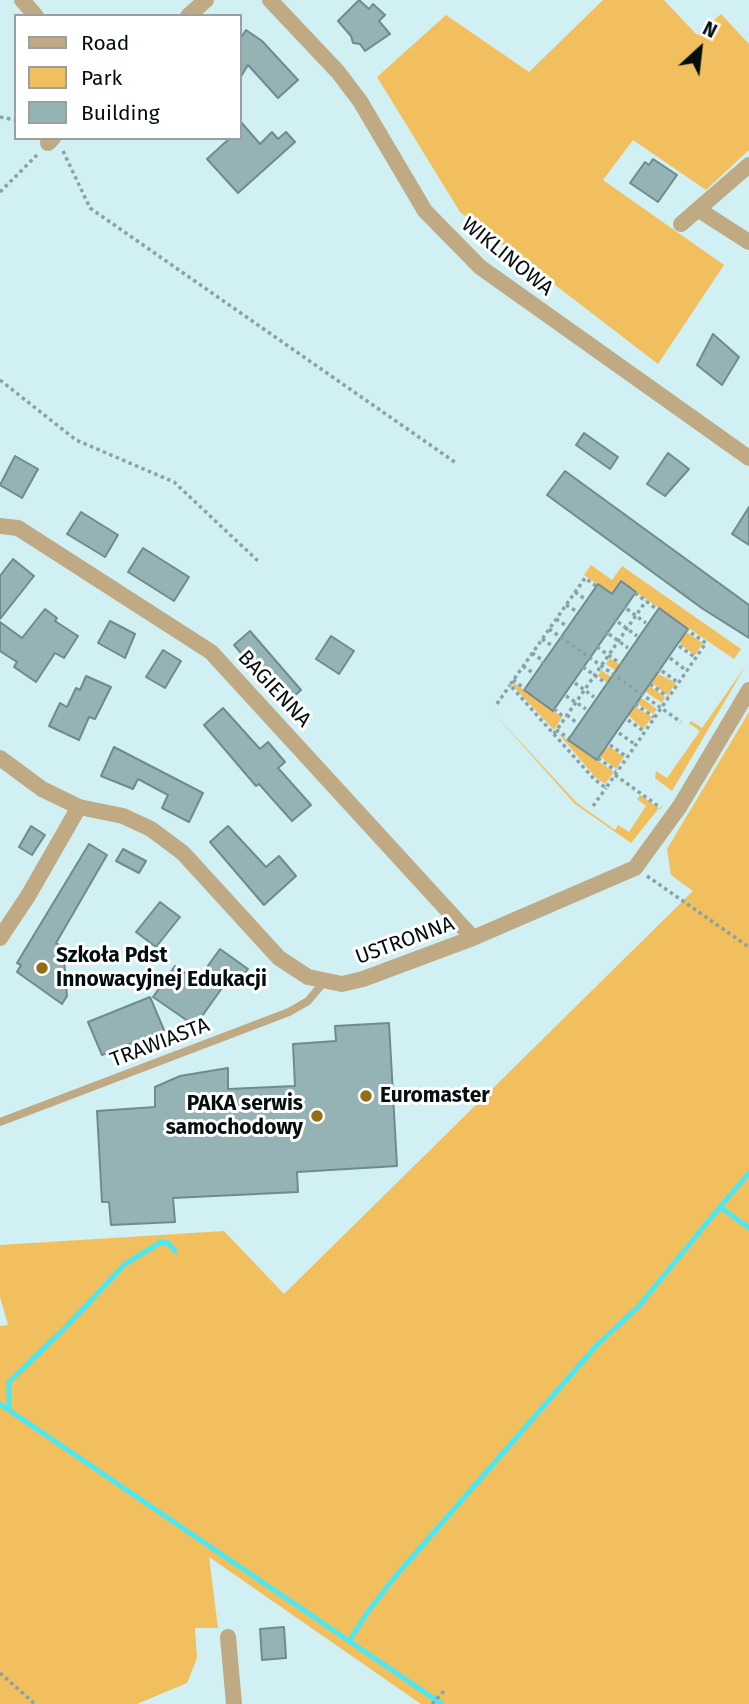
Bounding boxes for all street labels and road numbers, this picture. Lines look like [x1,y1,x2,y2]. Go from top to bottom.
street label: WIKLINOWA [456,212,558,302]
street label: BAGIENNA [232,645,316,733]
street label: USTRONNA [352,911,458,971]
street label: TRAWIASTA [107,1013,213,1073]

